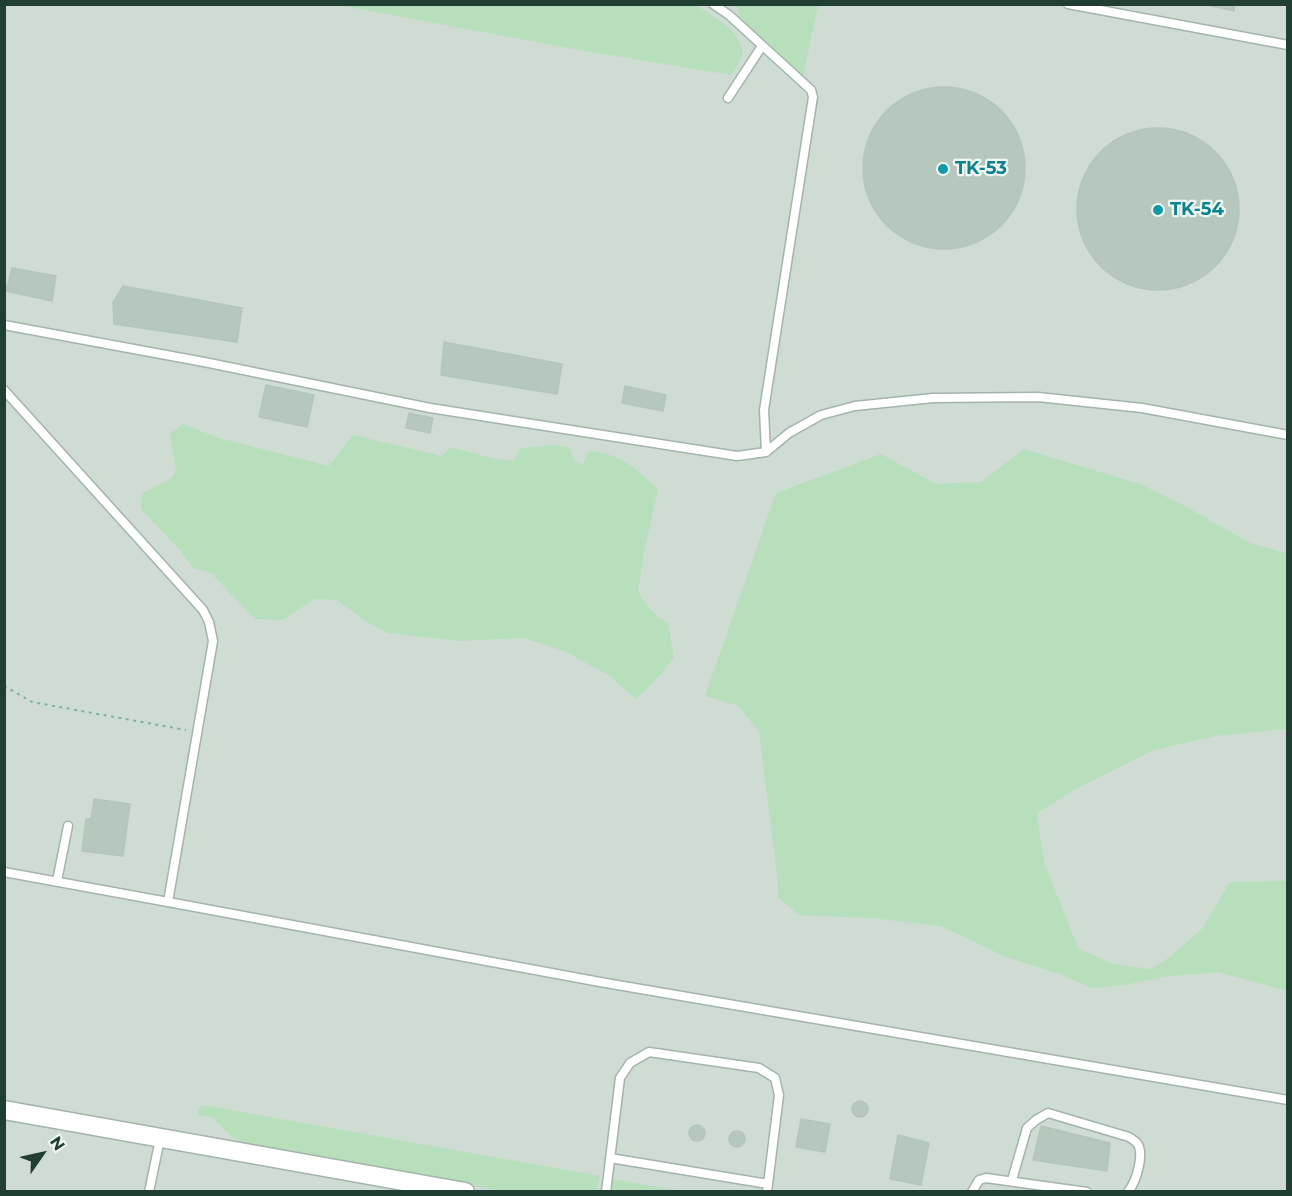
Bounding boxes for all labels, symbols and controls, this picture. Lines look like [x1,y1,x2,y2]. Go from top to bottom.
place label: TK-53 [955,158,1007,180]
marker: TK-53 [936,162,950,176]
place label: TK-54 [1170,199,1224,221]
marker: TK-54 [1151,203,1165,217]
north arrow [12,1124,72,1184]
text: N [46,1133,69,1154]

